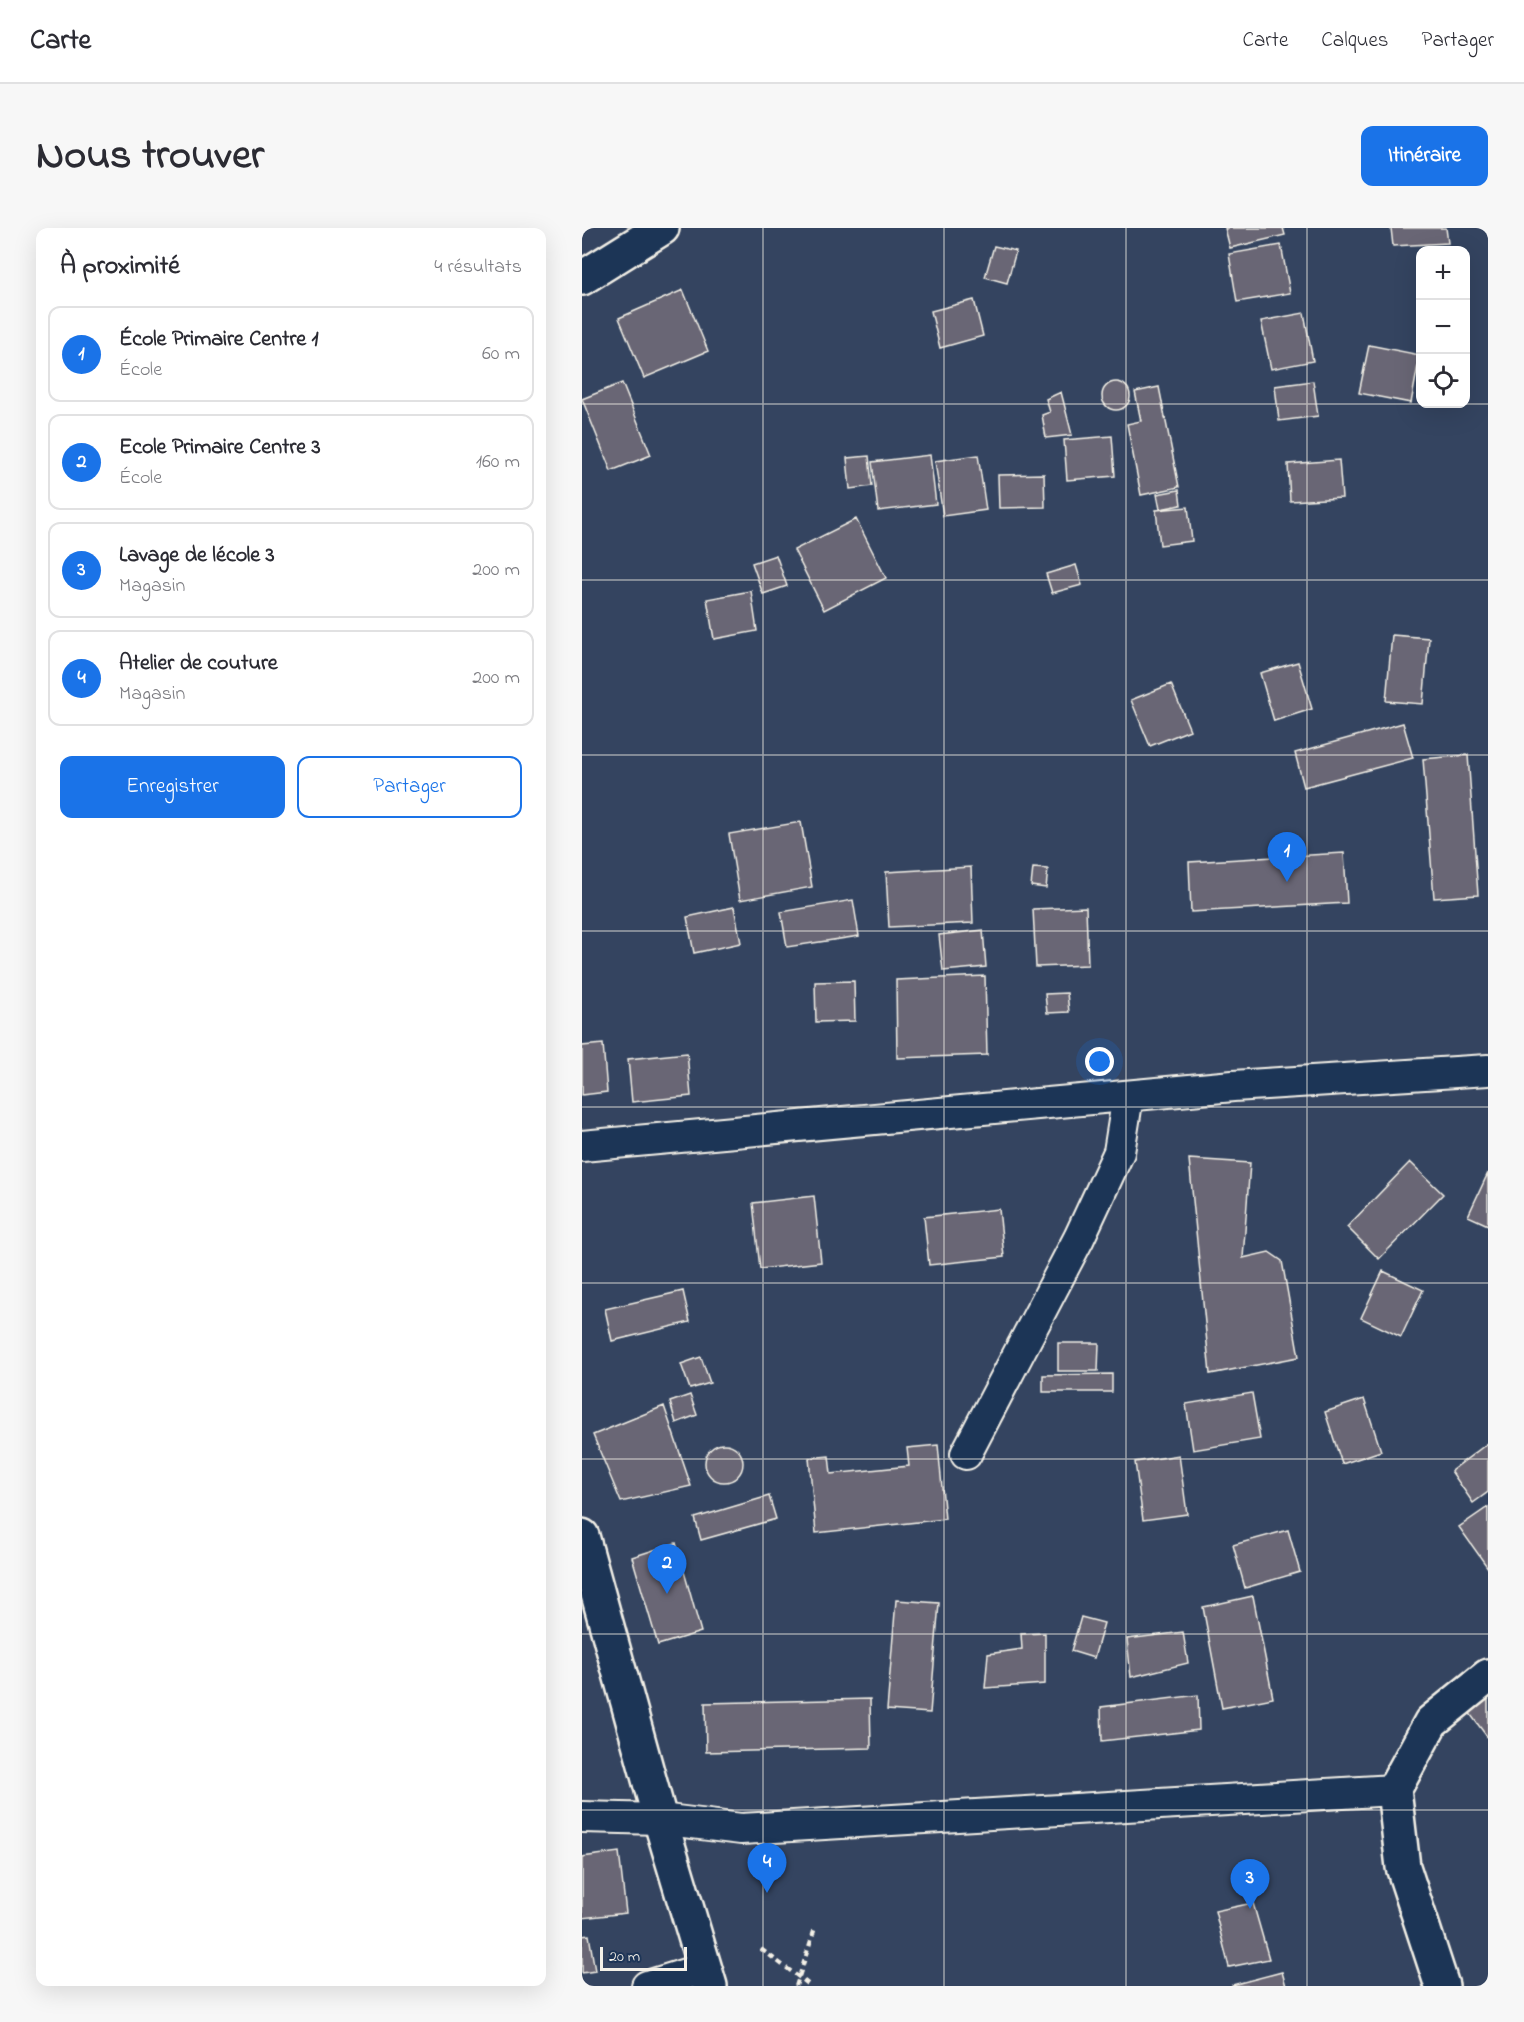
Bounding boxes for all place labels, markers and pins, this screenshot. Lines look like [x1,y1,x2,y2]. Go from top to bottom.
pin: 1 [1268,832,1306,882]
pin: 2 [648,1544,686,1594]
pin: 4 [748,1844,786,1893]
pin: 3 [1230,1860,1270,1909]

